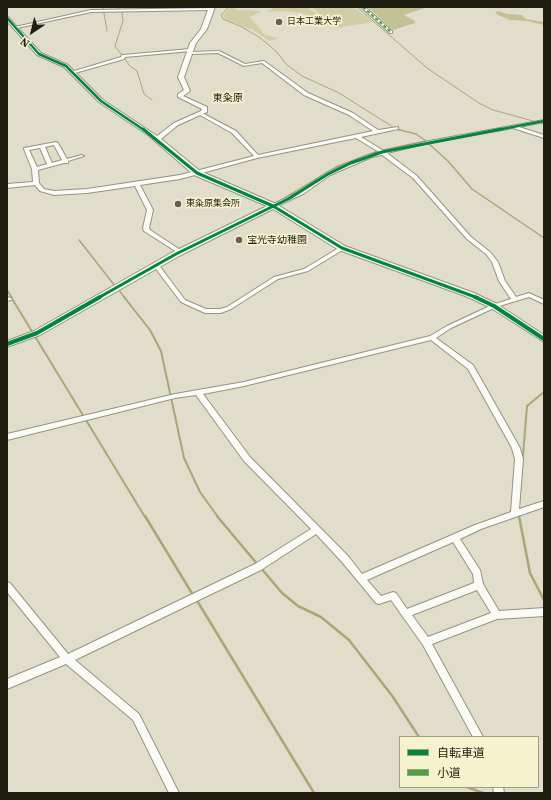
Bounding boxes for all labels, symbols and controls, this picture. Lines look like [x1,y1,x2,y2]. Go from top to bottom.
north arrow [12,12,52,52]
marker: 日本工業大学 [274,17,284,27]
place label: 日本工業大学 [287,17,341,27]
text: N [17,34,32,51]
district label: 東粂原 [213,92,243,104]
marker: 東粂原集会所 [173,199,183,209]
place label: 東粂原集会所 [186,199,240,209]
place label: 宝光寺幼稚園 [247,234,307,246]
marker: 宝光寺幼稚園 [234,235,244,245]
legend [399,736,539,788]
text: 自転車道 [437,745,485,761]
text: 小道 [437,765,461,781]

